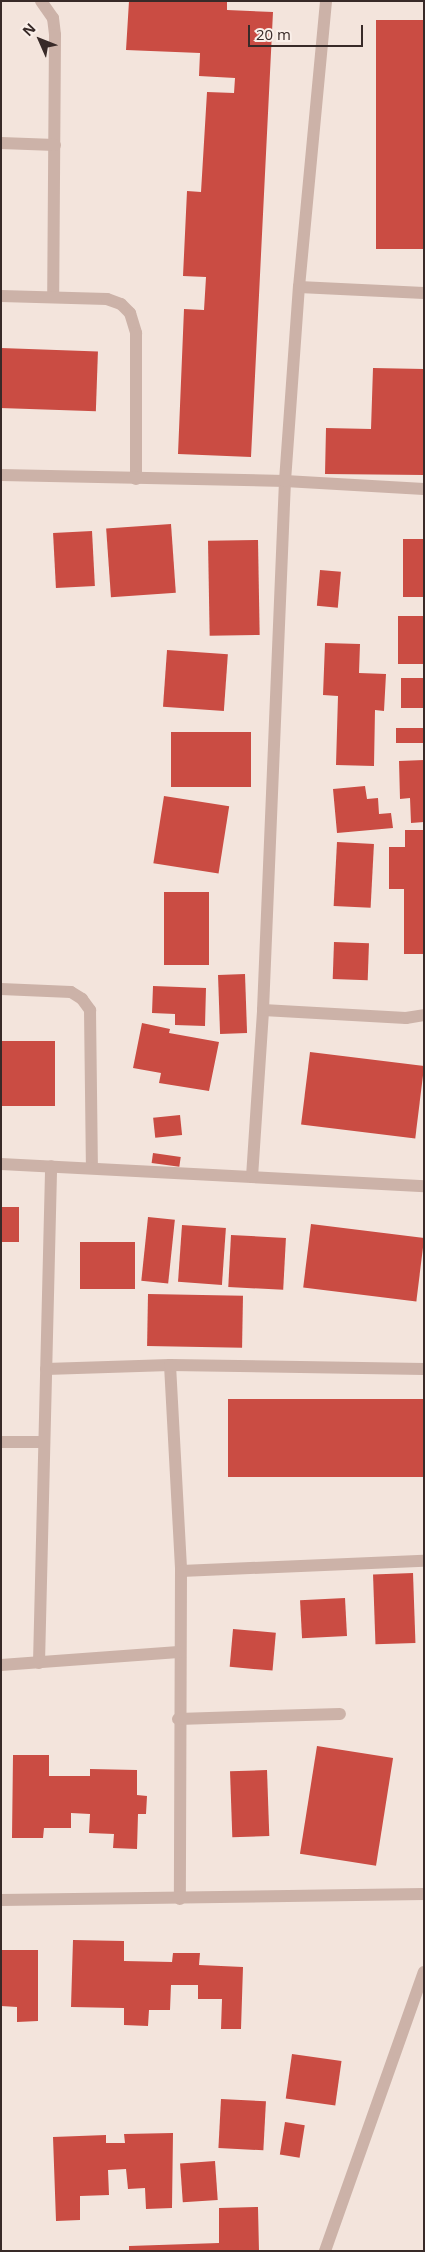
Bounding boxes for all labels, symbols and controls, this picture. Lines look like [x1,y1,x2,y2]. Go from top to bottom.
north arrow [15,15,65,65]
scale bar [250,15,365,47]
text: N [18,19,40,40]
text: 20 m [256,24,291,44]

